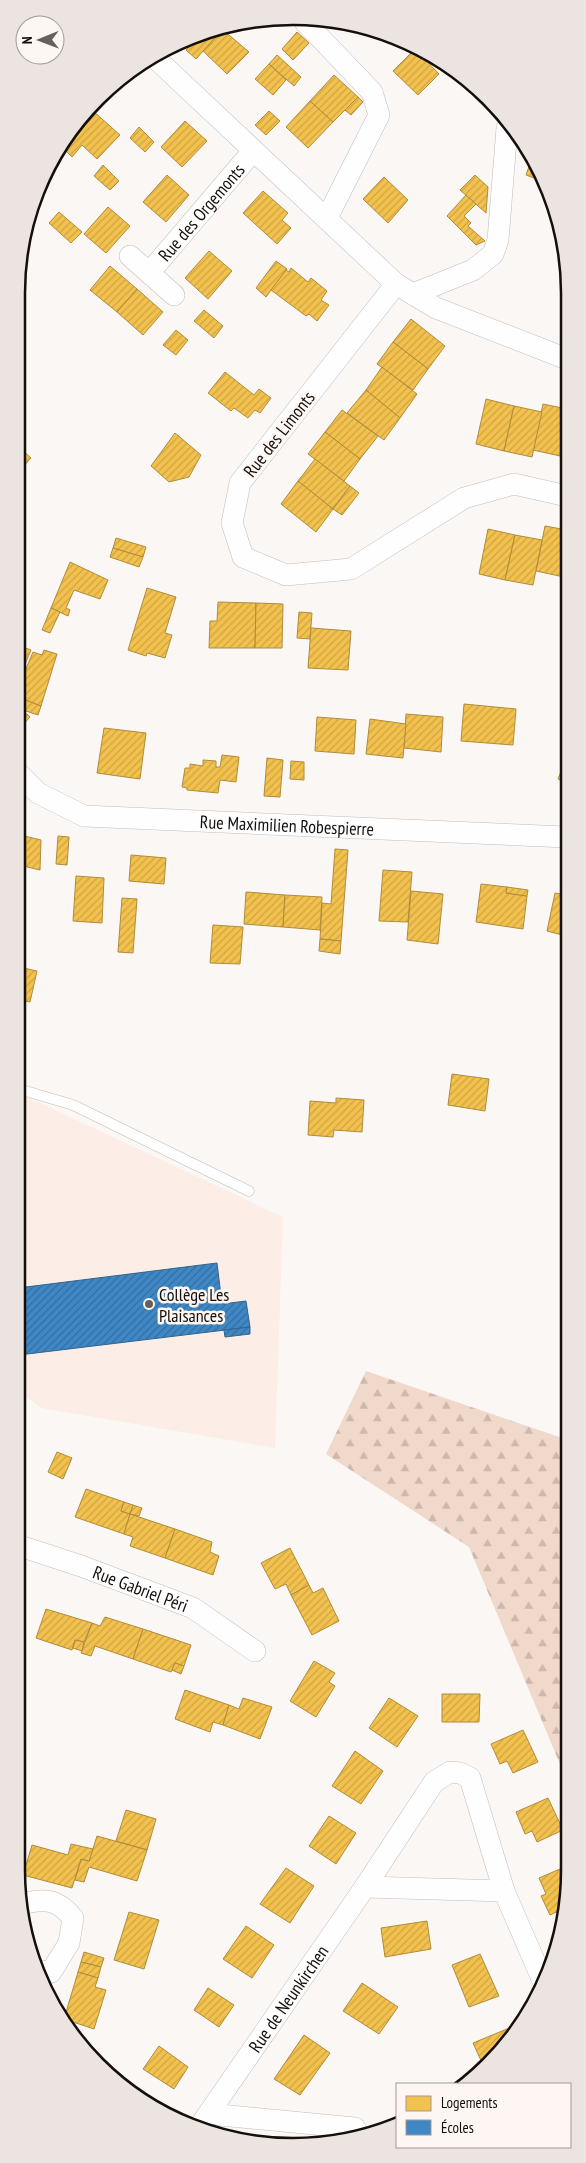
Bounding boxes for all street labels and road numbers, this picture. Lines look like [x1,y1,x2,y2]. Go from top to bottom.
street label: Rue des Orgemonts [153,158,249,266]
street label: Rue des Limonts [238,386,320,482]
street label: Rue Maximilien Robespierre [199,810,374,840]
street label: Rue Gabriel Péri [90,1560,191,1617]
street label: Rue de Neunkirchen [243,1940,333,2056]

